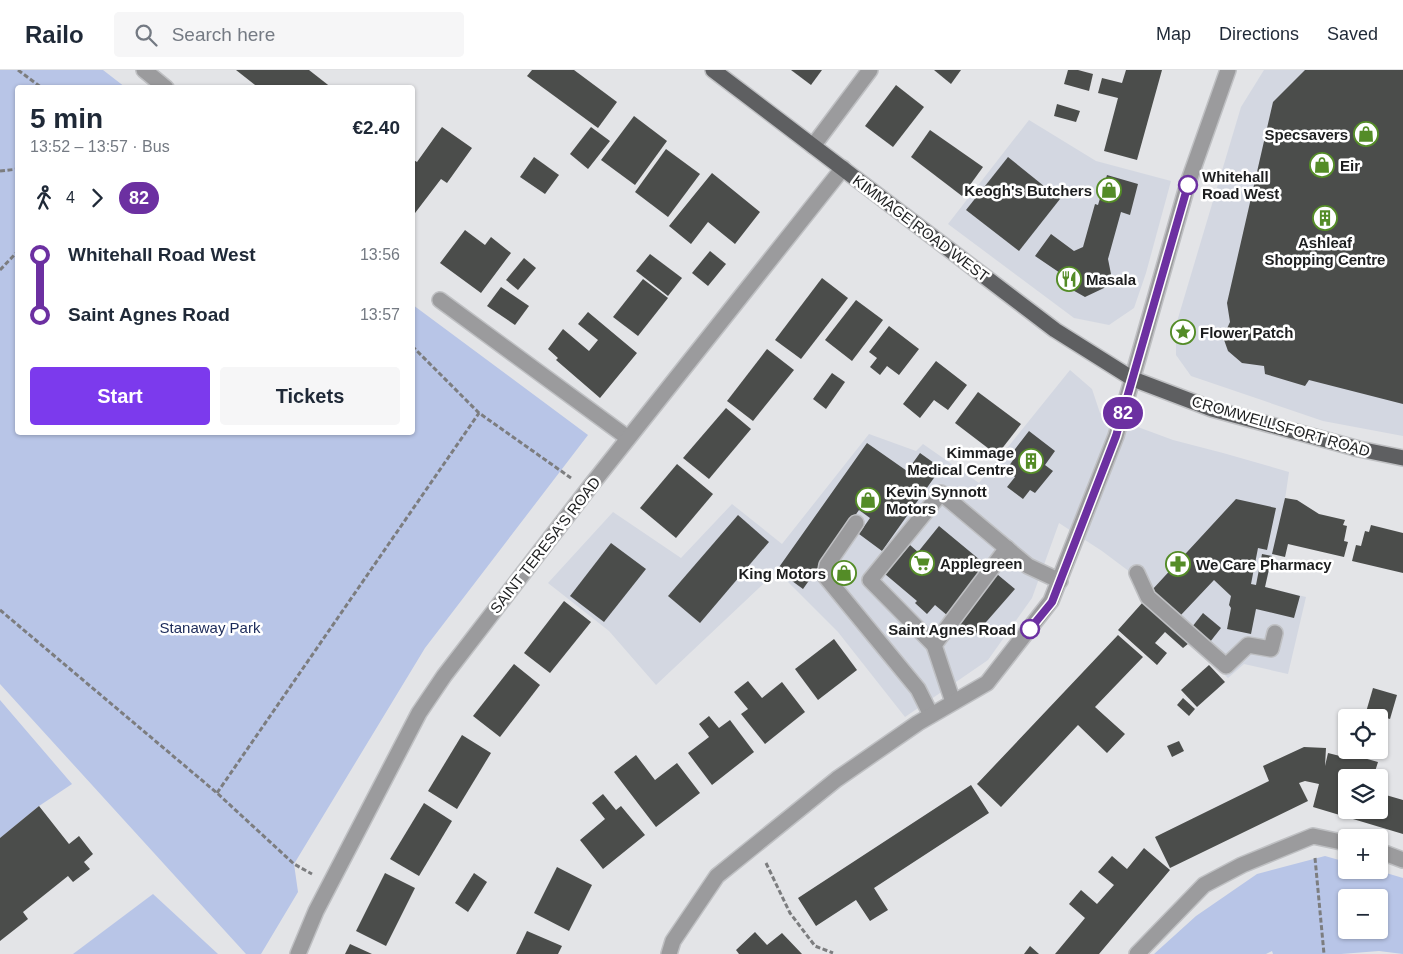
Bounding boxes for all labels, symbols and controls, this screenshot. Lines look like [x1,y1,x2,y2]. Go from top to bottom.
search box [114,12,464,57]
text: Railo [25,21,84,48]
icon: search [132,21,160,49]
text: Search here [172,24,275,45]
text: Map [1156,24,1191,44]
text: Directions [1219,24,1299,44]
text: Saved [1327,24,1378,44]
text: 5 min [30,103,103,134]
text: €2.40 [352,117,400,138]
shop icon: Specsavers [1353,121,1379,147]
place label: Specsavers [1265,126,1348,143]
text: 13:52 – 13:57 · Bus [30,138,170,155]
shop icon: Eir [1309,152,1335,178]
place label: Eir [1340,157,1360,174]
place label: Whitehall Road West [1202,168,1279,202]
street label: KIMMAGE ROAD WEST [850,171,992,285]
marker: Whitehall Road West [1178,175,1198,195]
shop icon: Keogh's Butchers [1096,177,1122,203]
place label: Keogh's Butchers [964,182,1092,199]
icon: walk [30,184,58,212]
icon: forward [83,184,111,212]
text: 82 [129,188,149,208]
text: 4 [66,189,75,206]
building icon: Ashleaf Shopping Centre [1312,205,1338,231]
place label: Ashleaf Shopping Centre [1265,234,1385,268]
text: Whitehall Road West [68,244,256,265]
text: 13:56 [360,246,400,263]
restaurant icon: Masala [1056,266,1082,292]
place label: Masala [1086,271,1137,288]
text: Saint Agnes Road [68,304,230,325]
text: 13:57 [360,306,400,323]
place icon: Flower Patch [1170,319,1196,345]
place label: Flower Patch [1200,324,1293,341]
button: Start [30,367,210,425]
button: Tickets [220,367,400,425]
street label: CROMWELLSFORT ROAD [1190,392,1372,460]
line badge: 82 [1100,397,1146,429]
text: 82 [1113,403,1133,423]
place label: Kimmage Medical Centre [907,444,1014,478]
building icon: Kimmage Medical Centre [1018,448,1044,474]
street label: SAINT TERESA'S ROAD [487,473,604,616]
place label: Kevin Synnott Motors [886,483,987,517]
shop icon: Kevin Synnott Motors [855,487,881,513]
supermarket icon: Applegreen [909,550,935,576]
pharmacy icon: We Care Pharmacy [1165,551,1191,577]
place label: Applegreen [940,555,1023,572]
place label: We Care Pharmacy [1196,556,1332,573]
shop icon: King Motors [831,560,857,586]
place label: King Motors [739,565,826,582]
park label: Stanaway Park [160,619,261,636]
marker: Saint Agnes Road [1020,619,1040,639]
place label: Saint Agnes Road [888,621,1016,638]
map controls [1338,709,1388,939]
button: locate [1338,709,1388,759]
button: layers [1338,769,1388,819]
button: + [1338,829,1388,879]
button: − [1338,889,1388,939]

